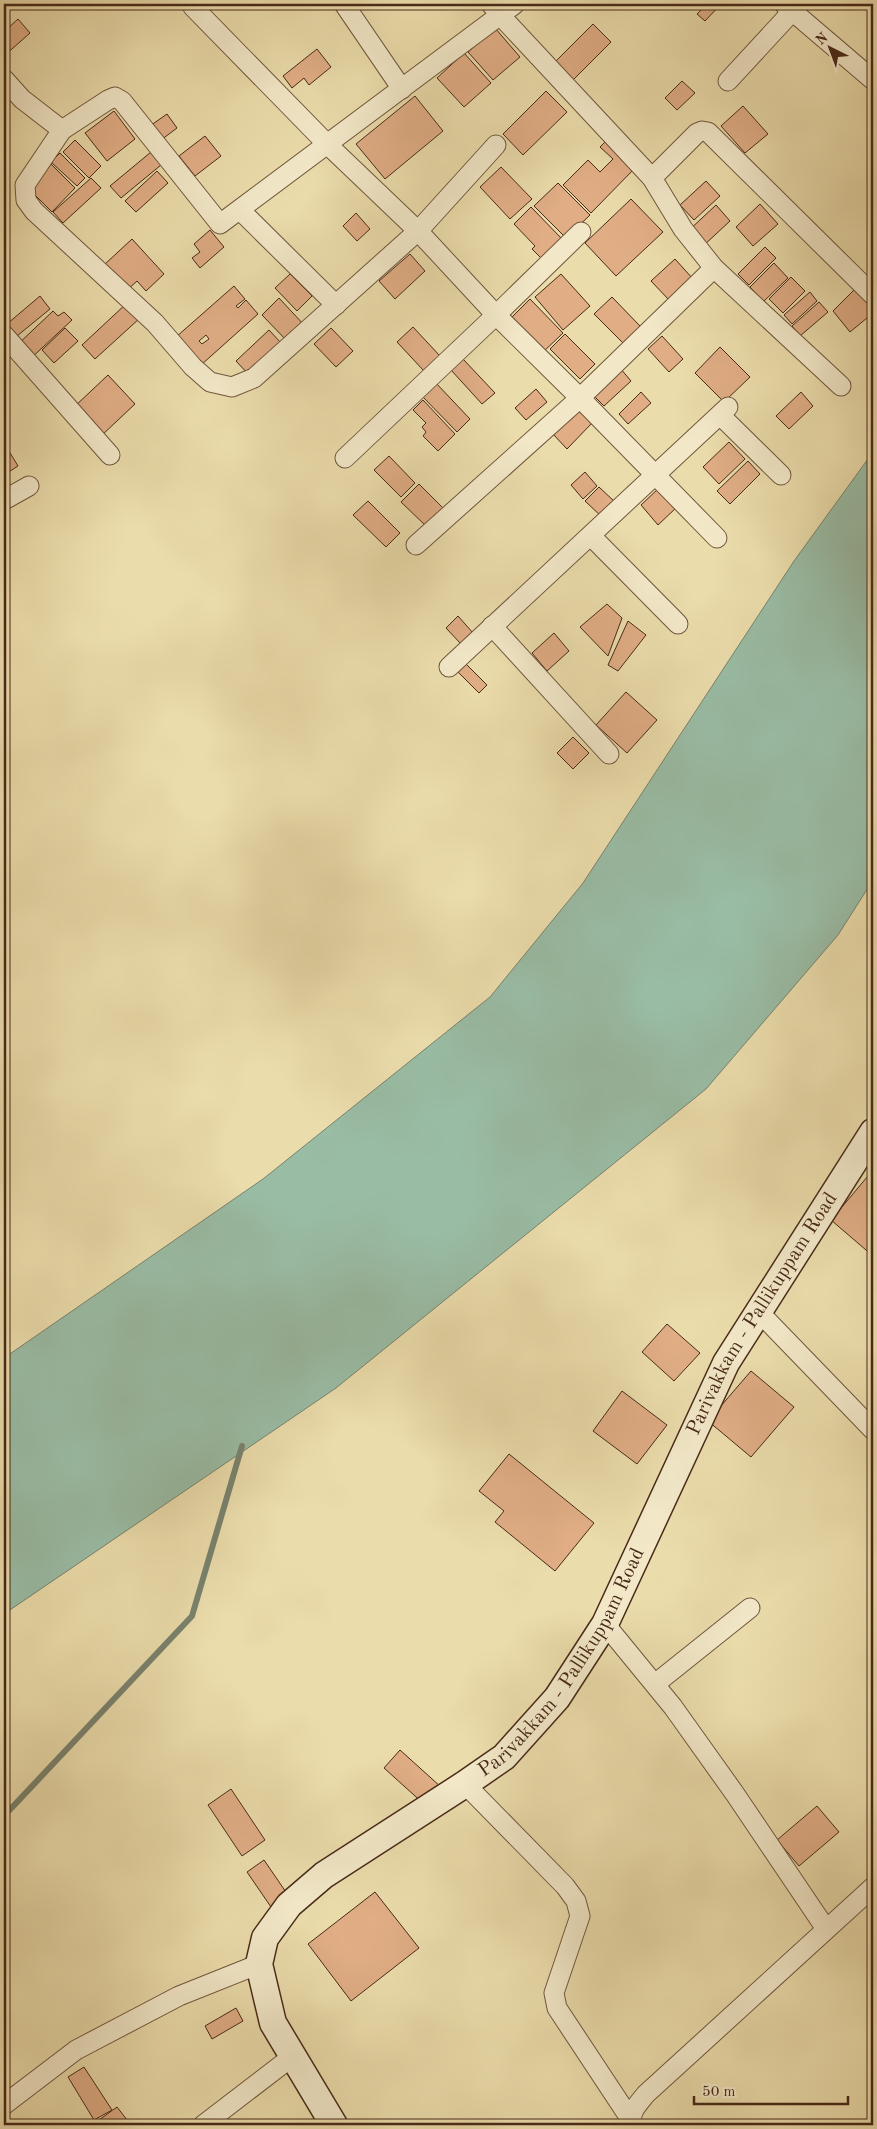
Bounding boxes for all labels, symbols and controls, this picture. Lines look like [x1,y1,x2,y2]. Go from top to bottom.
north arrow [804,22,854,72]
text: N [813,30,831,48]
street label: Parivakkam - Pallikuppam Road [684,1189,842,1438]
street label: Parivakkam - Pallikuppam Road [475,1545,649,1781]
scale bar [694,2074,848,2106]
text: 50 m [702,2085,736,2100]

